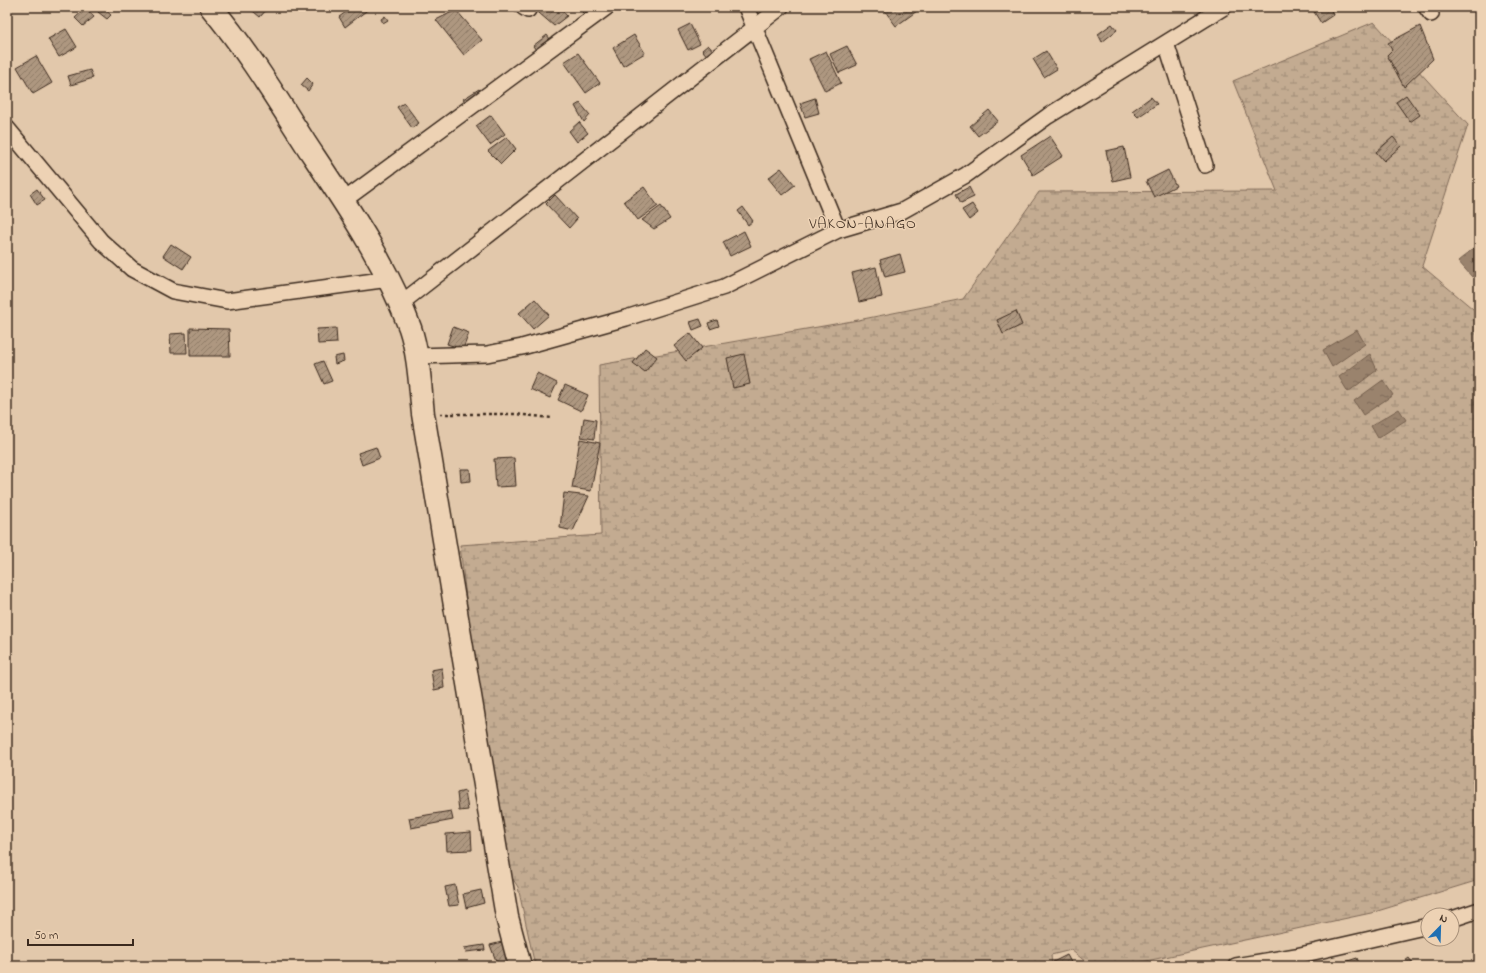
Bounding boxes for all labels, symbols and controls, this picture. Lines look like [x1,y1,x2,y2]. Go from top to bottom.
district label: VAKON-ANAGO [808,213,917,235]
north arrow [1420,907,1460,947]
text: N [1437,910,1450,928]
scale bar [28,921,133,947]
text: 50 m [34,927,58,945]

